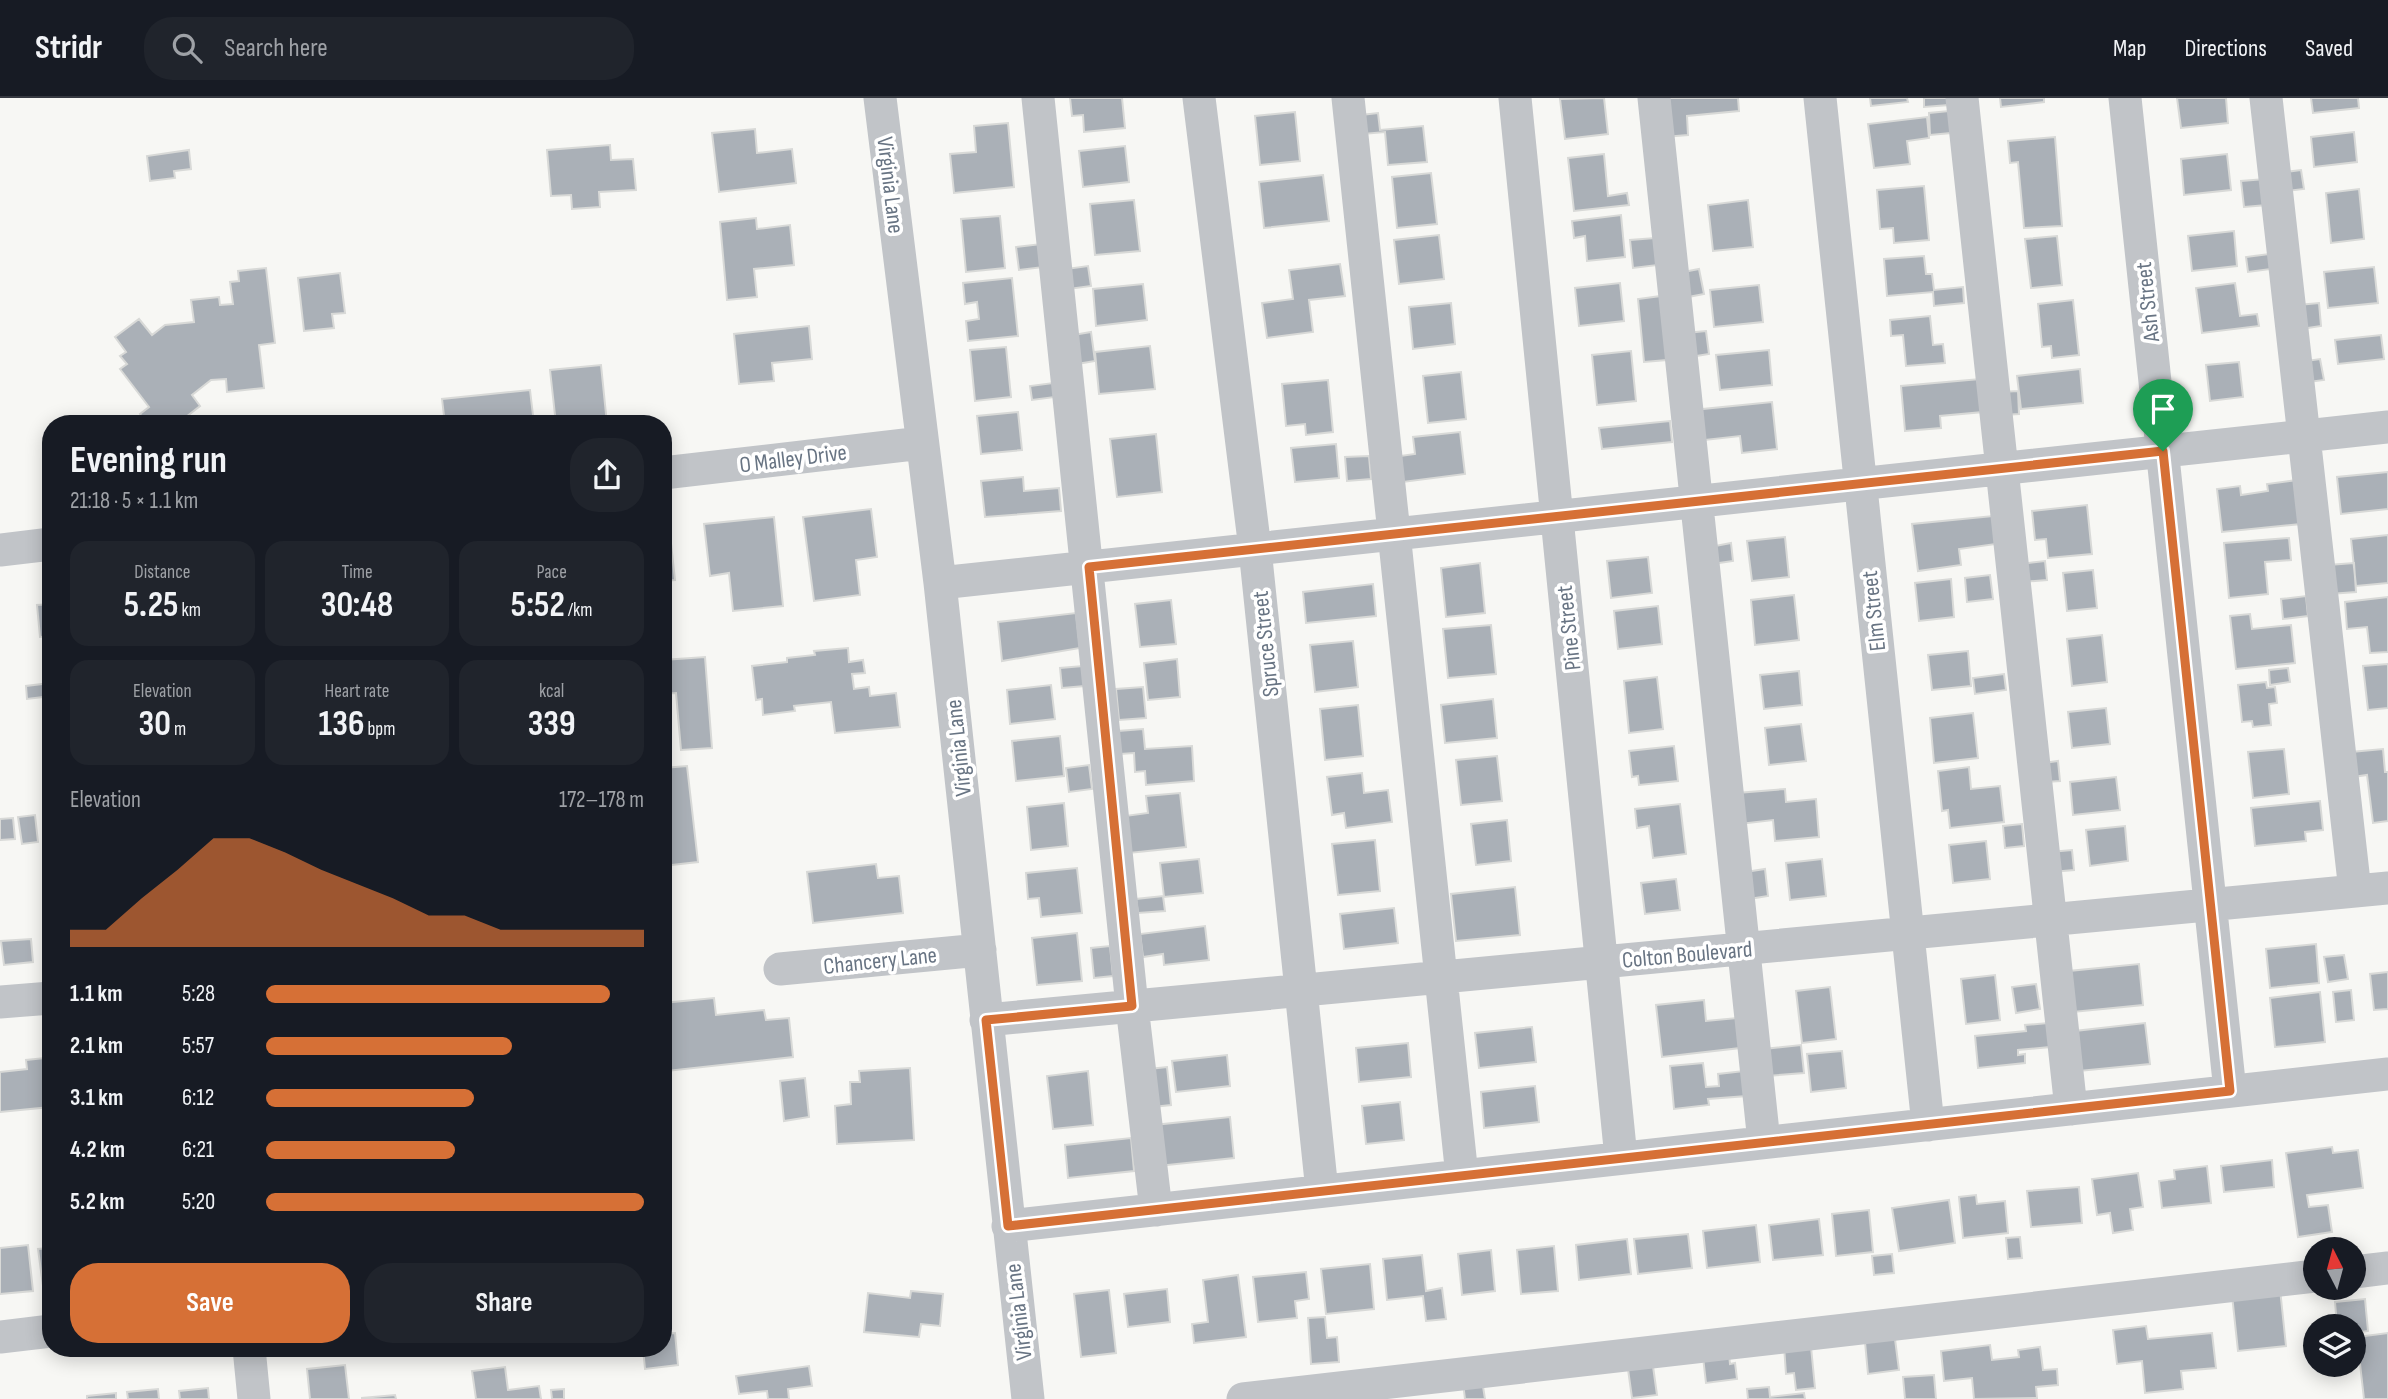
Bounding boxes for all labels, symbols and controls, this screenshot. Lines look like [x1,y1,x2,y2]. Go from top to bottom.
search box [144,17,634,80]
text: Stridr [35,28,102,68]
icon: search [168,29,206,67]
text: Search here [224,33,328,64]
text: Map [2113,34,2146,63]
text: Directions [2184,34,2267,63]
text: Saved [2305,34,2353,63]
street label: Virginia Lane [870,135,910,235]
street label: Ash Street [2130,261,2166,344]
pin [2133,379,2193,451]
icon: arrive [2144,390,2182,428]
text: Evening run [70,438,227,483]
button: share [570,438,644,512]
street label: O Malley Drive [738,439,848,479]
text: 21:18 · 5 × 1.1 km [70,487,198,515]
text: Distance [134,561,190,584]
text: Time [341,561,373,584]
text: Pace [537,561,567,584]
street label: Elm Street [1856,569,1892,652]
text: 5.25 [124,584,178,627]
text: 30:48 [321,584,393,627]
text: 5:52 [511,584,565,627]
street label: Pine Street [1551,584,1587,672]
street label: Spruce Street [1247,590,1285,698]
text: km [178,599,201,622]
text: /km [565,599,592,622]
text: Elevation [133,680,192,703]
text: Heart rate [325,680,389,703]
text: kcal [539,680,564,703]
street label: Virginia Lane [940,698,978,798]
text: 30 [139,703,171,746]
text: 136 [319,703,364,746]
text: 339 [528,703,576,746]
text: m [171,718,186,741]
text: bpm [364,718,395,741]
text: Elevation [70,786,141,814]
text: 172–178 m [559,786,644,814]
street label: Colton Boulevard [1621,935,1753,975]
street label: Chancery Lane [822,941,938,981]
text: 1.1 km [70,980,123,1008]
text: 5:28 [182,980,215,1008]
text: 2.1 km [70,1032,123,1060]
text: 5:57 [182,1032,214,1060]
text: 3.1 km [70,1084,123,1112]
text: 6:12 [182,1084,214,1112]
text: 4.2 km [70,1136,125,1164]
text: 6:21 [182,1136,214,1164]
text: 5.2 km [70,1188,124,1216]
text: 5:20 [182,1188,215,1216]
north arrow [2303,1237,2366,1300]
map controls [2303,1237,2366,1377]
street label: Virginia Lane [999,1262,1039,1362]
button: Save [70,1263,350,1343]
button: Share [364,1263,644,1343]
button: layers [2303,1314,2366,1377]

